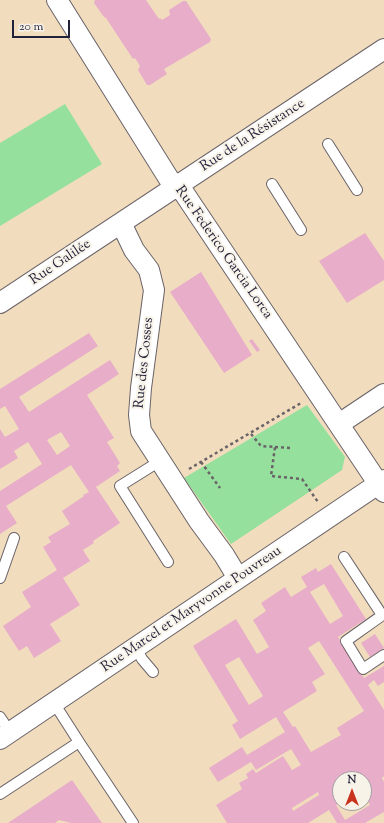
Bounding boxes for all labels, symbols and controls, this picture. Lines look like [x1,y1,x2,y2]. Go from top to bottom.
scale bar [14,12,72,38]
text: 20 m [19,18,43,36]
street label: Rue de la Résistance [198,96,308,176]
street label: Rue Federico Garcia Lorca [171,183,275,323]
street label: Rue Galilée [27,237,95,289]
street label: Rue des Cosses [132,317,158,409]
street label: Rue Marcel et Maryvonne Pouvreau [99,543,285,677]
north arrow [332,771,372,811]
text: N [348,772,356,788]

